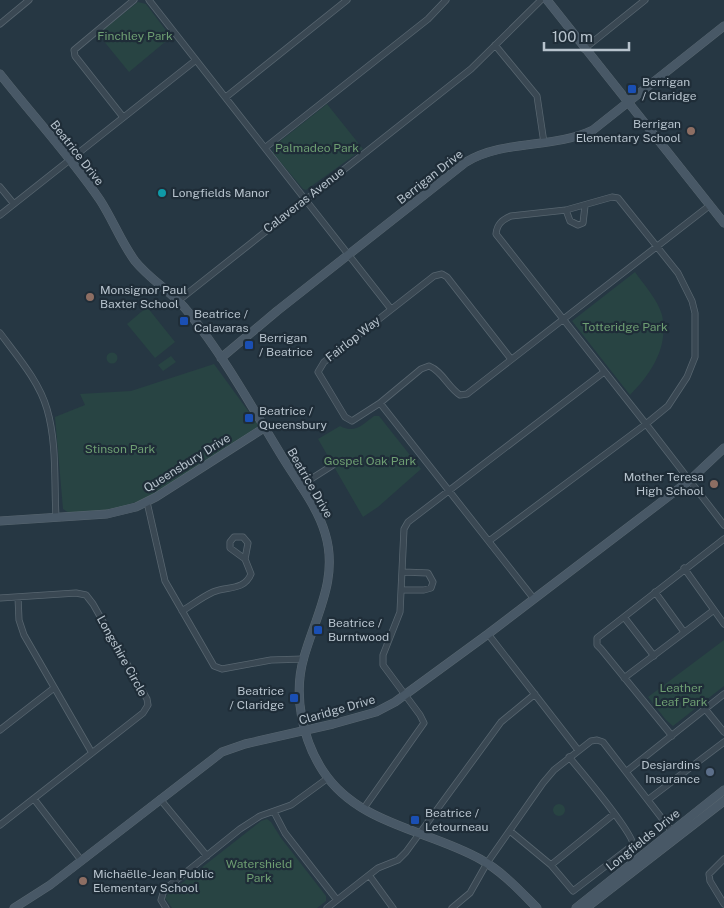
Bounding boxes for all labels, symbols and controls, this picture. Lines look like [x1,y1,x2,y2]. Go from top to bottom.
scale bar [544,20,629,52]
text: 100 m [552,28,593,45]
park label: Finchley Park [97,29,173,43]
place label: Berrigan / Claridge [642,75,697,103]
marker: Berrigan / Claridge [626,83,638,95]
place label: Berrigan Elementary School [576,117,681,145]
street label: Beatrice Drive [47,118,107,188]
marker: Berrigan Elementary School [685,125,697,137]
park label: Palmadeo Park [275,141,359,155]
street label: Berrigan Drive [394,147,466,207]
street label: Calaveras Avenue [261,164,347,236]
place label: Longfields Manor [172,186,270,200]
marker: Longfields Manor [156,187,168,199]
place label: Monsignor Paul Baxter School [100,283,187,311]
marker: Monsignor Paul Baxter School [84,291,96,303]
place label: Beatrice / Calavaras [194,307,249,335]
street label: Fairlop Way [323,313,383,365]
marker: Beatrice / Calavaras [178,315,190,327]
park label: Totteridge Park [582,320,668,334]
place label: Berrigan / Beatrice [259,331,313,359]
marker: Berrigan / Beatrice [243,339,255,351]
place label: Beatrice / Queensbury [259,404,328,432]
marker: Beatrice / Queensbury [243,412,255,424]
street label: Queensbury Drive [141,431,233,495]
park label: Stinson Park [85,442,156,456]
street label: Beatrice Drive [284,446,336,521]
park label: Gospel Oak Park [324,454,417,468]
place label: Mother Teresa High School [624,470,704,498]
marker: Mother Teresa High School [708,478,720,490]
street label: Longshire Circle [94,613,150,699]
place label: Beatrice / Burntwood [328,616,389,644]
marker: Beatrice / Burntwood [312,624,324,636]
park label: Leather Leaf Park [654,681,708,709]
place label: Beatrice / Claridge [230,684,284,712]
marker: Beatrice / Claridge [288,692,300,704]
street label: Claridge Drive [297,692,377,728]
place label: Desjardins Insurance [641,758,700,786]
marker: Desjardins Insurance [704,766,716,778]
place label: Beatrice / Letourneau [425,806,489,834]
street label: Longfields Drive [603,806,683,874]
marker: Beatrice / Letourneau [409,814,421,826]
park label: Watershield Park [226,857,292,885]
place label: Michaëlle-Jean Public Elementary School [93,867,214,895]
marker: Michaëlle-Jean Public Elementary School [77,875,89,887]

